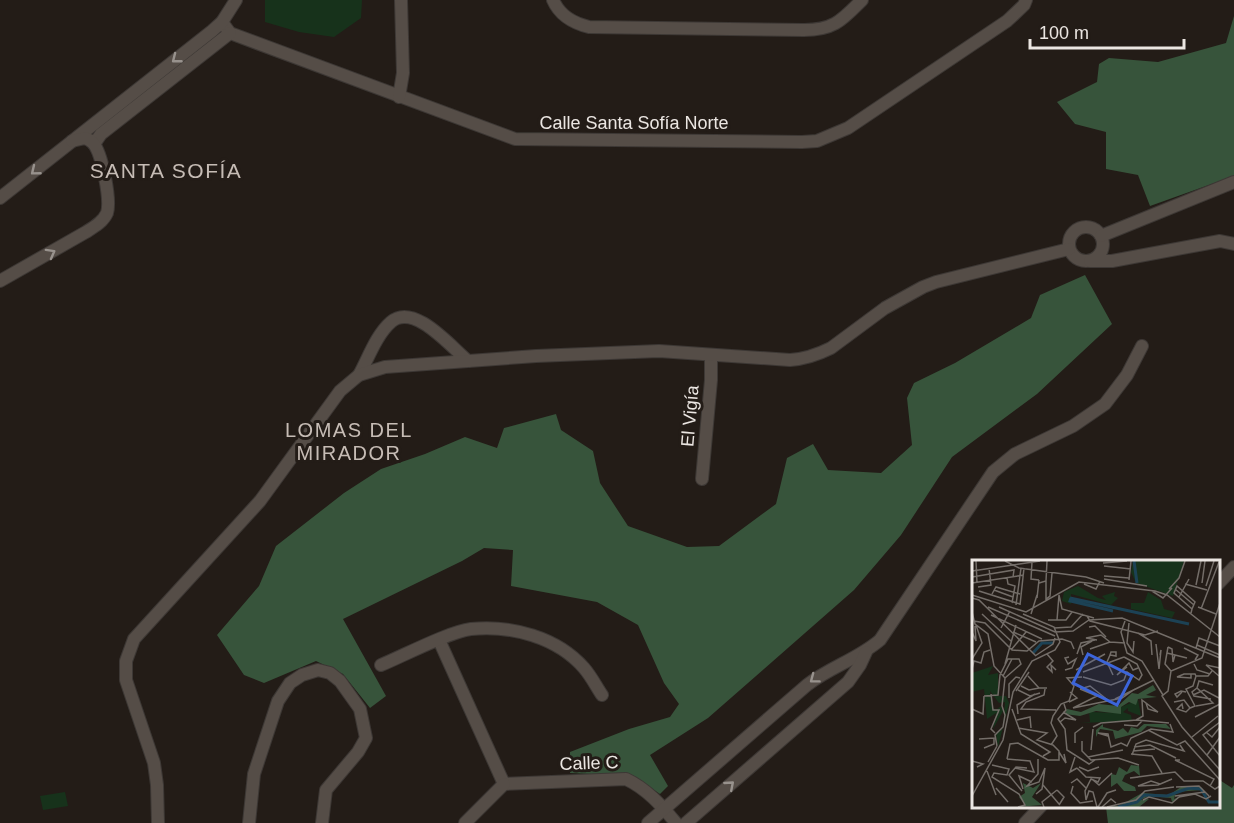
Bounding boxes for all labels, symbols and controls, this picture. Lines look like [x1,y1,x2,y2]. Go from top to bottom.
scale bar [1030,12,1184,50]
text: 100 m [1039,23,1089,43]
one-way arrow [172,51,183,62]
street label: Calle Santa Sofía Norte [539,113,729,133]
district label: SANTA SOFÍA [90,159,242,182]
one-way arrow [30,163,41,174]
one-way arrow [45,248,55,260]
street label: El Vigía [677,383,703,448]
district label: LOMAS DEL MIRADOR [285,419,413,464]
inset map [972,560,1219,808]
one-way arrow [810,672,821,683]
street label: Calle C [559,752,619,774]
one-way arrow [723,781,734,792]

